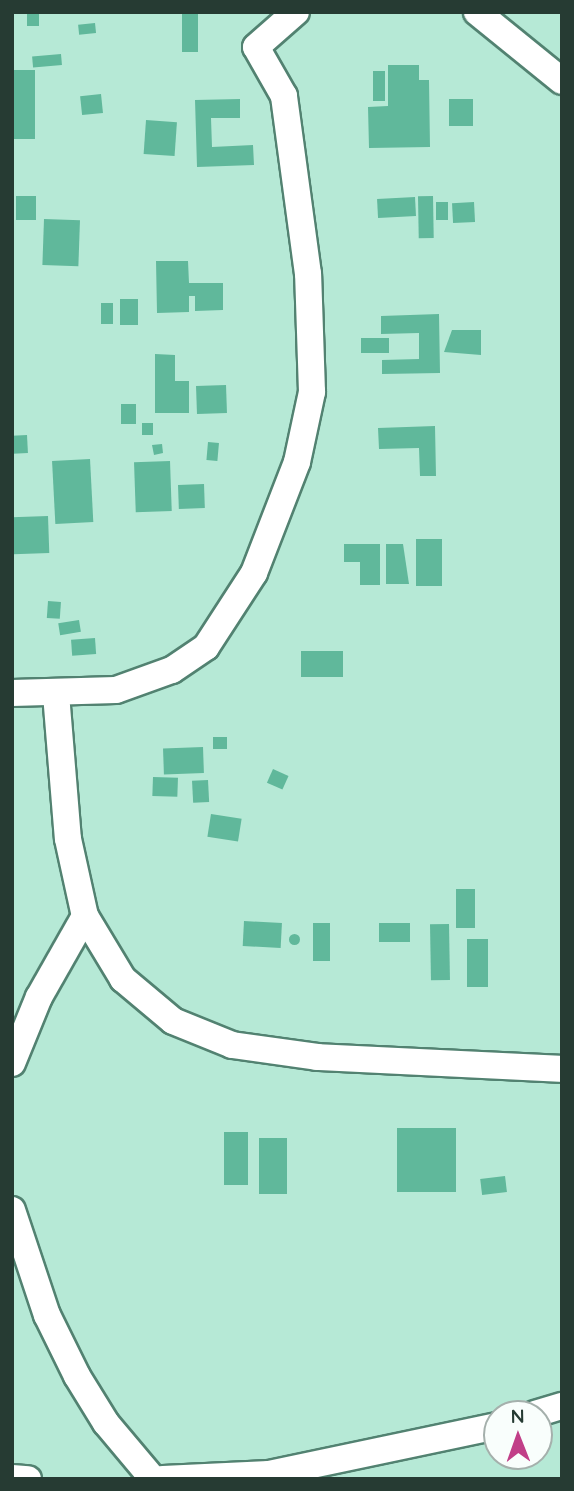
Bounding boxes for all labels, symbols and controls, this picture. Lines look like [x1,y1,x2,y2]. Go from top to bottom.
north arrow [483,1400,553,1470]
text: N [510,1404,525,1428]

